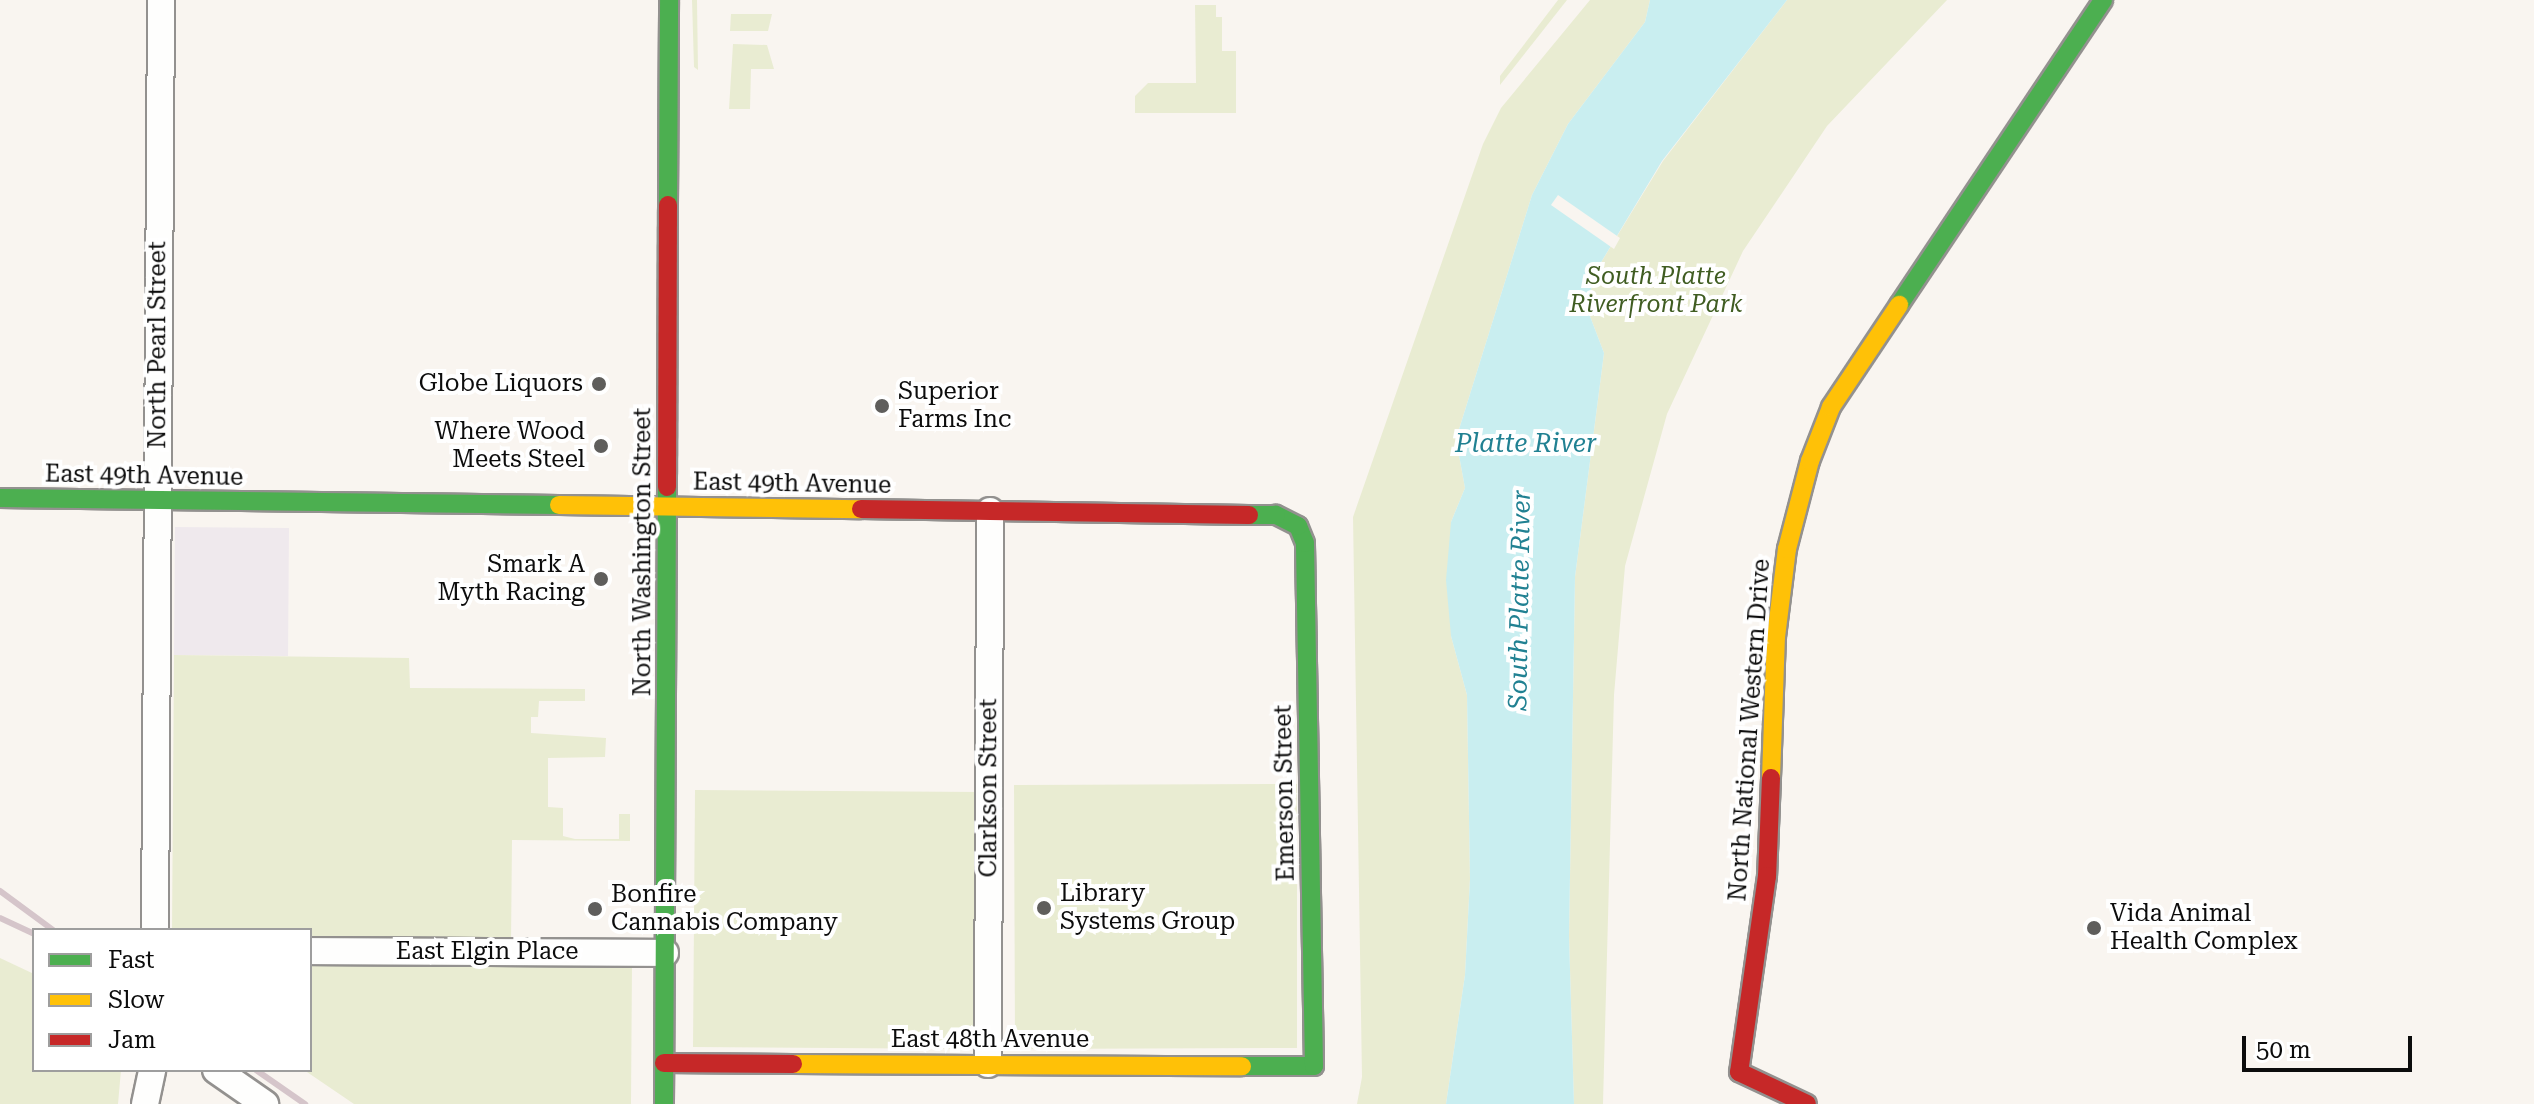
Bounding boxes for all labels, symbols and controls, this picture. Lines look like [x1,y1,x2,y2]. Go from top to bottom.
street label: North Pearl Street [144,241,172,449]
park label: South Platte Riverfront Park [1570,263,1742,319]
place label: Globe Liquors [419,370,583,398]
marker: Globe Liquors [590,375,608,393]
place label: Superior Farms Inc [898,378,1011,434]
marker: Superior Farms Inc [873,397,891,415]
street label: North Washington Street [629,408,657,696]
place label: Where Wood Meets Steel [435,418,585,474]
water label: Platte River [1455,428,1597,460]
marker: Where Wood Meets Steel [592,437,610,455]
street label: East 49th Avenue [45,460,243,492]
street label: East 49th Avenue [693,468,891,500]
water label: South Platte River [1502,489,1538,711]
place label: Smark A Myth Racing [437,551,585,607]
street label: North National Western Drive [1724,558,1776,902]
marker: Smark A Myth Racing [592,570,610,588]
street label: Clarkson Street [975,699,1003,877]
street label: Emerson Street [1269,704,1301,882]
place label: Library Systems Group [1060,880,1235,936]
place label: Bonfire Cannabis Company [611,881,838,937]
marker: Library Systems Group [1035,899,1053,917]
marker: Bonfire Cannabis Company [586,900,604,918]
place label: Vida Animal Health Complex [2110,900,2298,956]
marker: Vida Animal Health Complex [2085,919,2103,937]
legend [32,928,312,1072]
street label: East Elgin Place [396,938,578,966]
text: Fast [108,946,155,974]
text: Slow [108,986,164,1014]
scale bar [2246,1020,2416,1070]
text: Jam [108,1026,156,1054]
street label: East 48th Avenue [891,1026,1089,1054]
text: 50 m [2256,1036,2311,1064]

